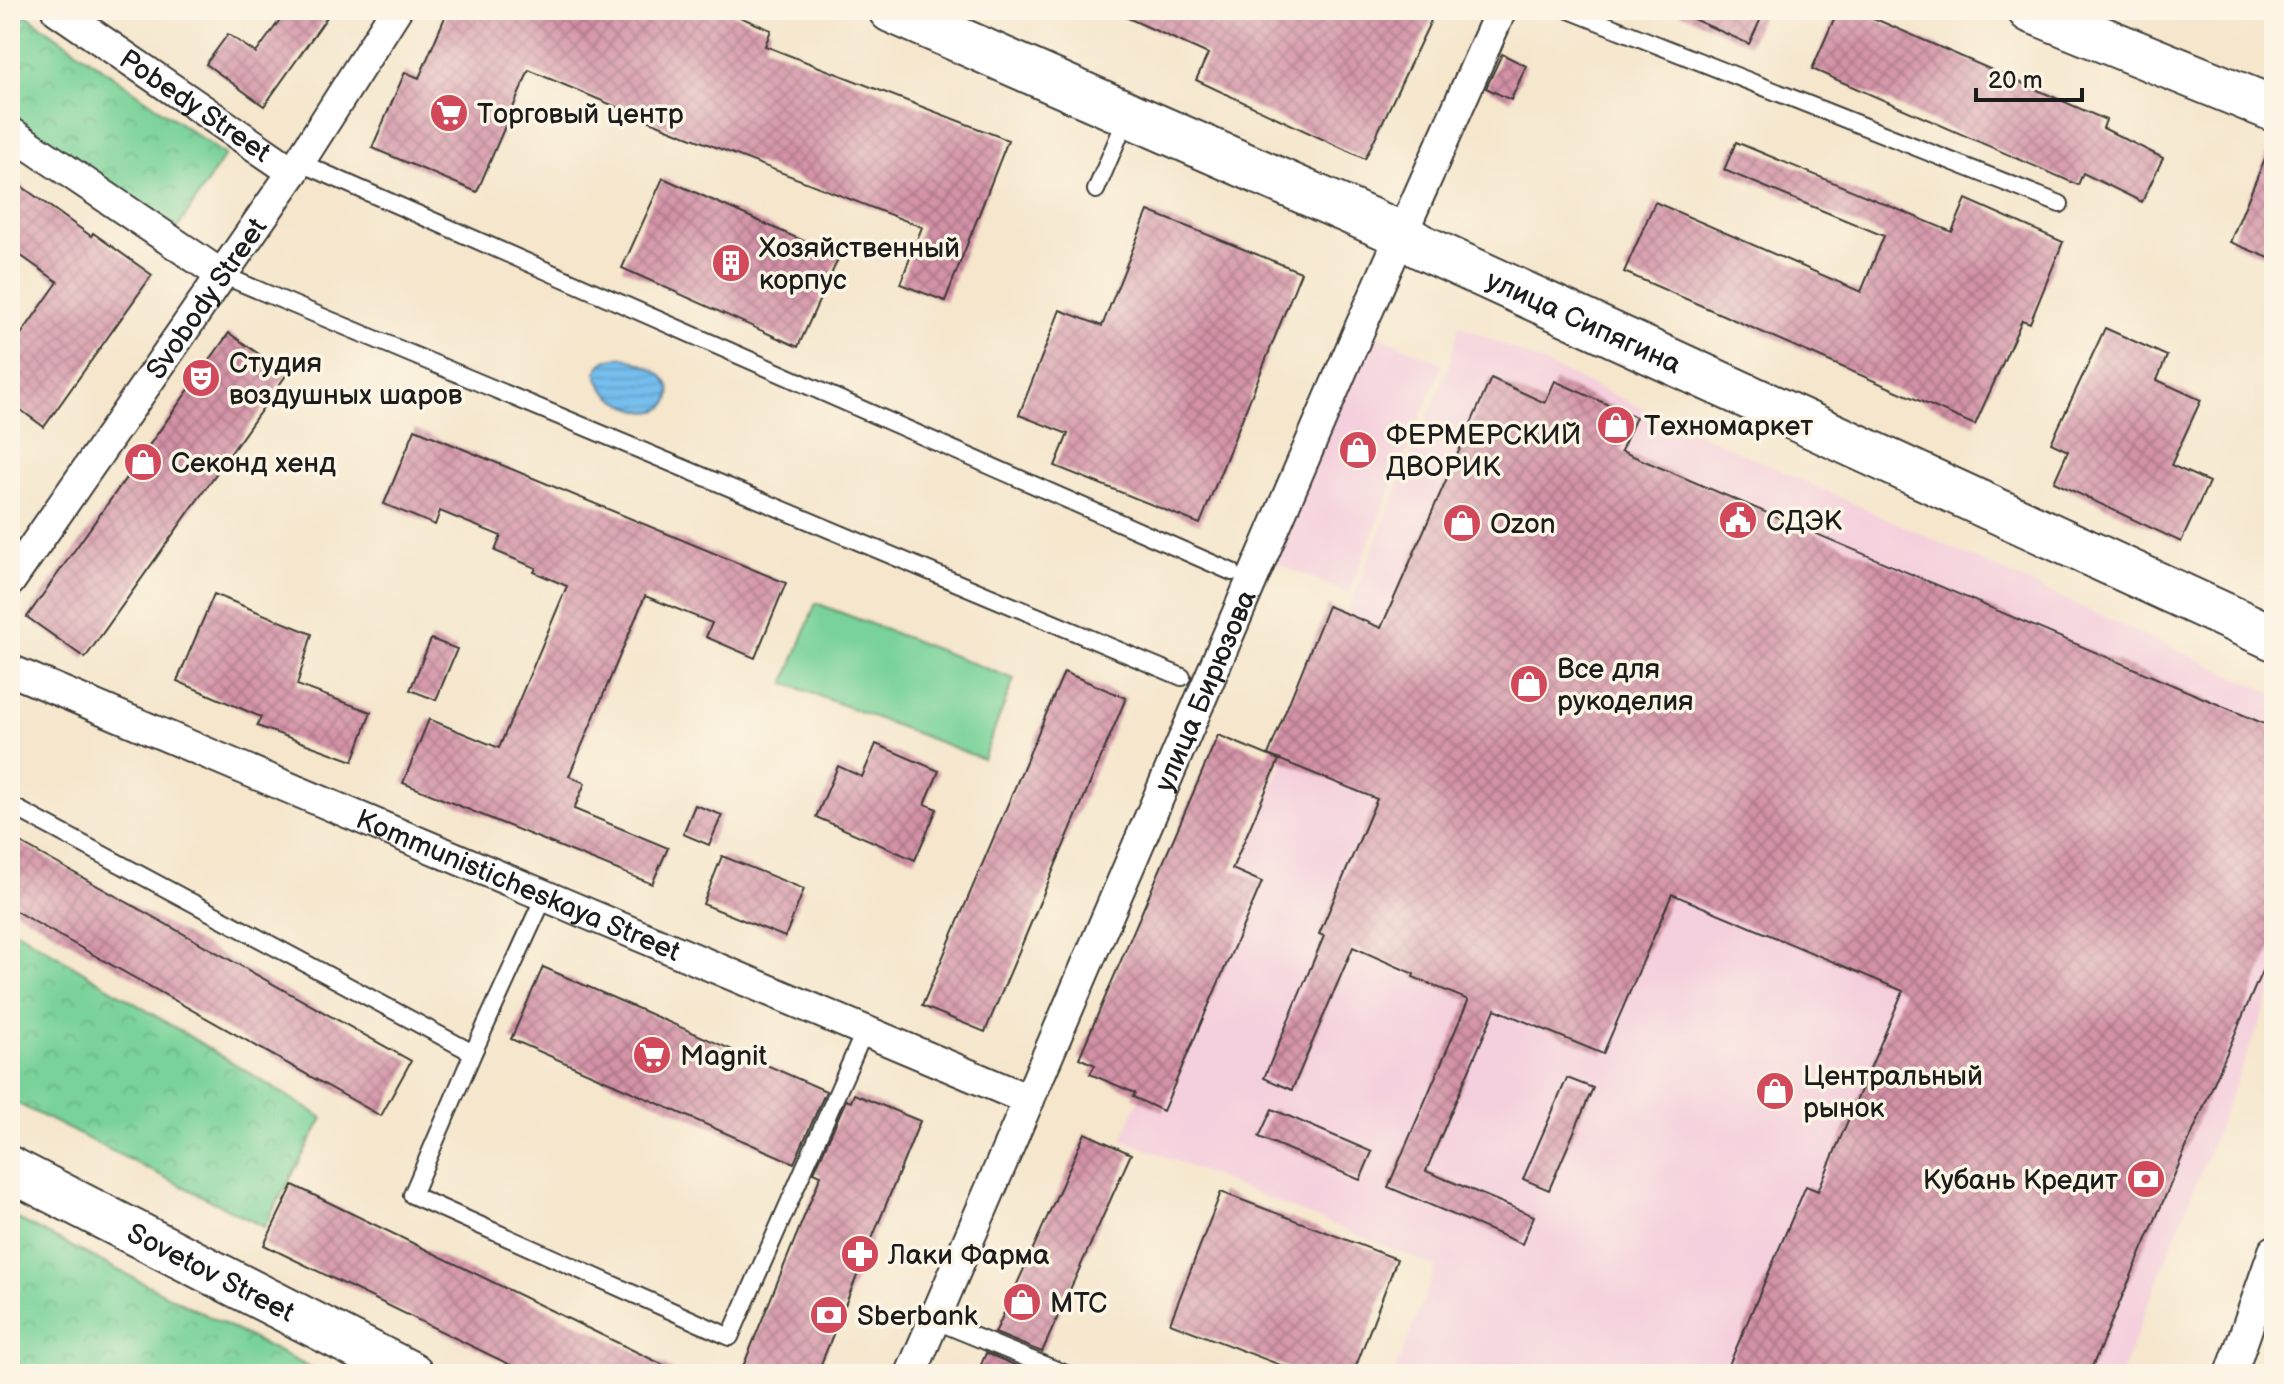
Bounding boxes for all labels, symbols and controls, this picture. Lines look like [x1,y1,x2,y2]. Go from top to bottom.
street label: Pobedy Street [113,43,277,170]
scale bar [1976,52,2082,102]
text: 20 m [1988,66,2043,95]
supermarket icon: Торговый центр [428,92,470,134]
place label: Торговый центр [477,98,684,131]
street label: Svobody Street [140,212,274,386]
place label: Хозяйственный корпус [759,232,960,297]
building icon: Хозяйственный корпус [710,242,752,284]
street label: улица Сипягина [1481,264,1686,382]
place label: Студия воздушных шаров [229,347,463,412]
theatre icon: Студия воздушных шаров [180,357,222,399]
shop icon: Техномаркет [1595,404,1637,446]
place label: Техномаркет [1644,410,1813,443]
place label: ФЕРМЕРСКИЙ ДВОРИК [1386,419,1581,484]
shop icon: ФЕРМЕРСКИЙ ДВОРИК [1337,429,1379,471]
shop icon: Секонд хенд [122,441,164,483]
place label: Секонд хенд [171,447,336,480]
public building icon: СДЭК [1717,499,1759,541]
shop icon: Ozon [1441,502,1483,544]
place label: СДЭК [1766,505,1843,538]
place label: Ozon [1490,508,1556,541]
street label: улица Бирюзова [1148,585,1264,797]
place label: Все для рукоделия [1557,653,1694,718]
shop icon: Все для рукоделия [1508,663,1550,705]
street label: Kommunisticheskaya Street [351,803,685,969]
supermarket icon: Magnit [631,1034,673,1076]
place label: Magnit [680,1040,768,1073]
place label: Центральный рынок [1803,1060,1983,1125]
shop icon: Центральный рынок [1754,1070,1796,1112]
bank icon: Кубань Кредит [2125,1158,2167,1200]
place label: Кубань Кредит [1923,1164,2118,1197]
street label: Sovetov Street [121,1217,300,1330]
pharmacy icon: Лаки Фарма [839,1233,881,1275]
place label: Лаки Фарма [887,1239,1050,1272]
shop icon: МТС [1001,1281,1043,1323]
place label: МТС [1050,1287,1107,1320]
bank icon: Sberbank [808,1294,850,1336]
place label: Sberbank [857,1300,978,1333]

